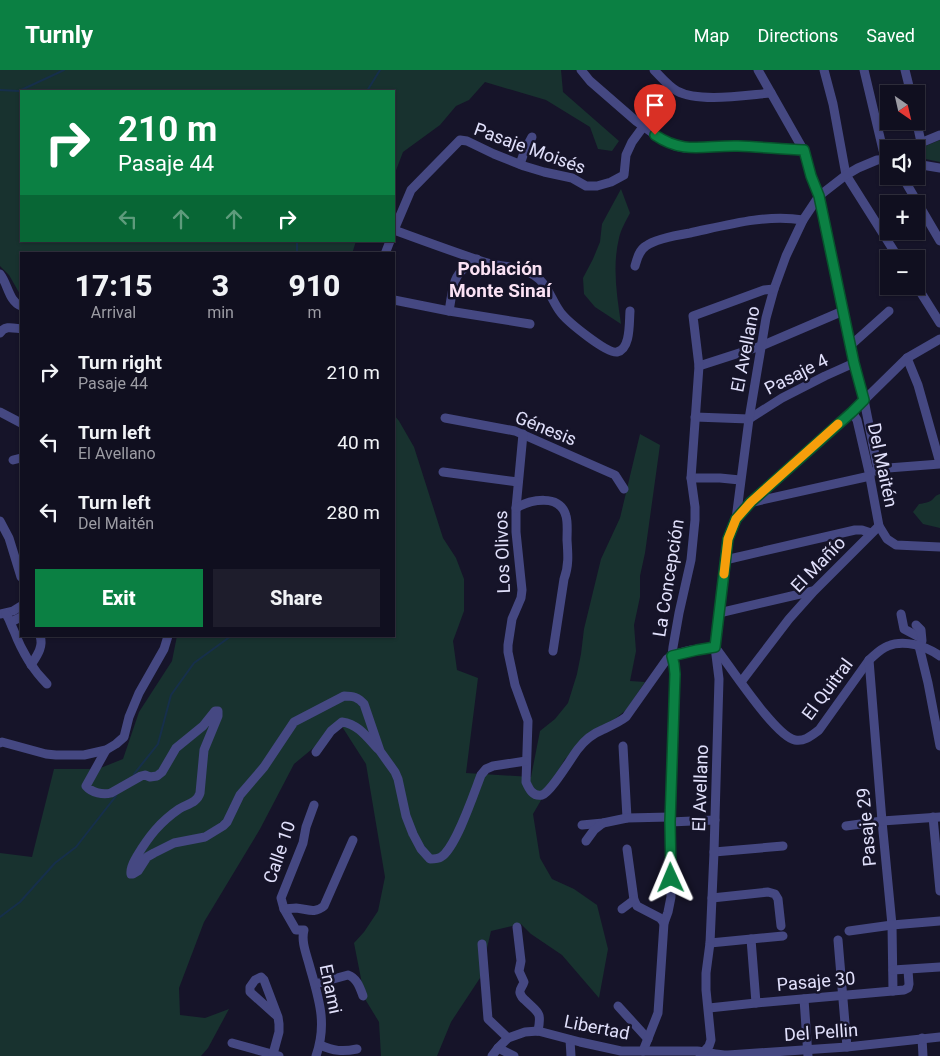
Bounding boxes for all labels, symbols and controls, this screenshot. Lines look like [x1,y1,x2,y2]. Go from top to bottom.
text: Turnly [25,21,93,49]
text: Map [694,25,729,46]
text: Directions [757,25,838,46]
text: Saved [866,25,915,46]
pin [634,84,676,135]
north arrow [880,85,925,130]
map controls [880,85,925,295]
icon: arrive [641,91,669,119]
text: 210 m [118,109,217,150]
icon: right [35,110,100,175]
street label: Pasaje Moisés [471,118,589,178]
button: sound [880,140,925,185]
text: Pasaje 44 [118,151,214,176]
button: + [880,195,925,240]
icon: left [114,205,142,233]
icon: ahead [167,205,195,233]
icon: ahead [220,205,248,233]
icon: right [273,205,301,233]
button: − [880,250,925,295]
district label: Población Monte Sinaí [449,257,553,302]
text: 17:15 [75,268,153,303]
text: 3 [212,268,229,303]
text: 910 [288,268,340,303]
text: Arrival [91,303,136,322]
text: min [207,303,234,322]
text: m [307,303,321,322]
street label: El Avellano [726,304,764,394]
street label: Pasaje 4 [761,349,831,399]
text: Turn right [78,351,162,374]
icon: right [35,358,63,386]
text: 210 m [327,361,380,384]
text: Pasaje 44 [78,374,148,393]
street label: Génesis [512,406,580,450]
text: Turn left [78,421,151,444]
street label: Del Maitén [864,421,902,509]
icon: left [35,428,63,456]
text: 40 m [337,431,380,454]
text: El Avellano [78,444,156,463]
text: Turn left [78,491,151,514]
icon: left [35,498,63,526]
text: 280 m [327,501,380,524]
street label: Los Olivos [490,510,514,594]
text: Del Maitén [78,514,154,533]
street label: La Concepción [648,518,688,638]
street label: El Mañío [786,532,850,596]
button: Exit [35,569,203,627]
button: Share [213,569,380,627]
street label: El Quitral [797,654,857,724]
street label: El Avellano [688,744,712,832]
street label: Pasaje 29 [852,787,880,867]
street label: Calle 10 [259,818,299,886]
position arrow [644,851,696,903]
street label: Enami [316,962,346,1016]
street label: Pasaje 30 [776,967,856,995]
street label: Libertad [563,1010,631,1044]
street label: Del Pellin [783,1019,859,1045]

